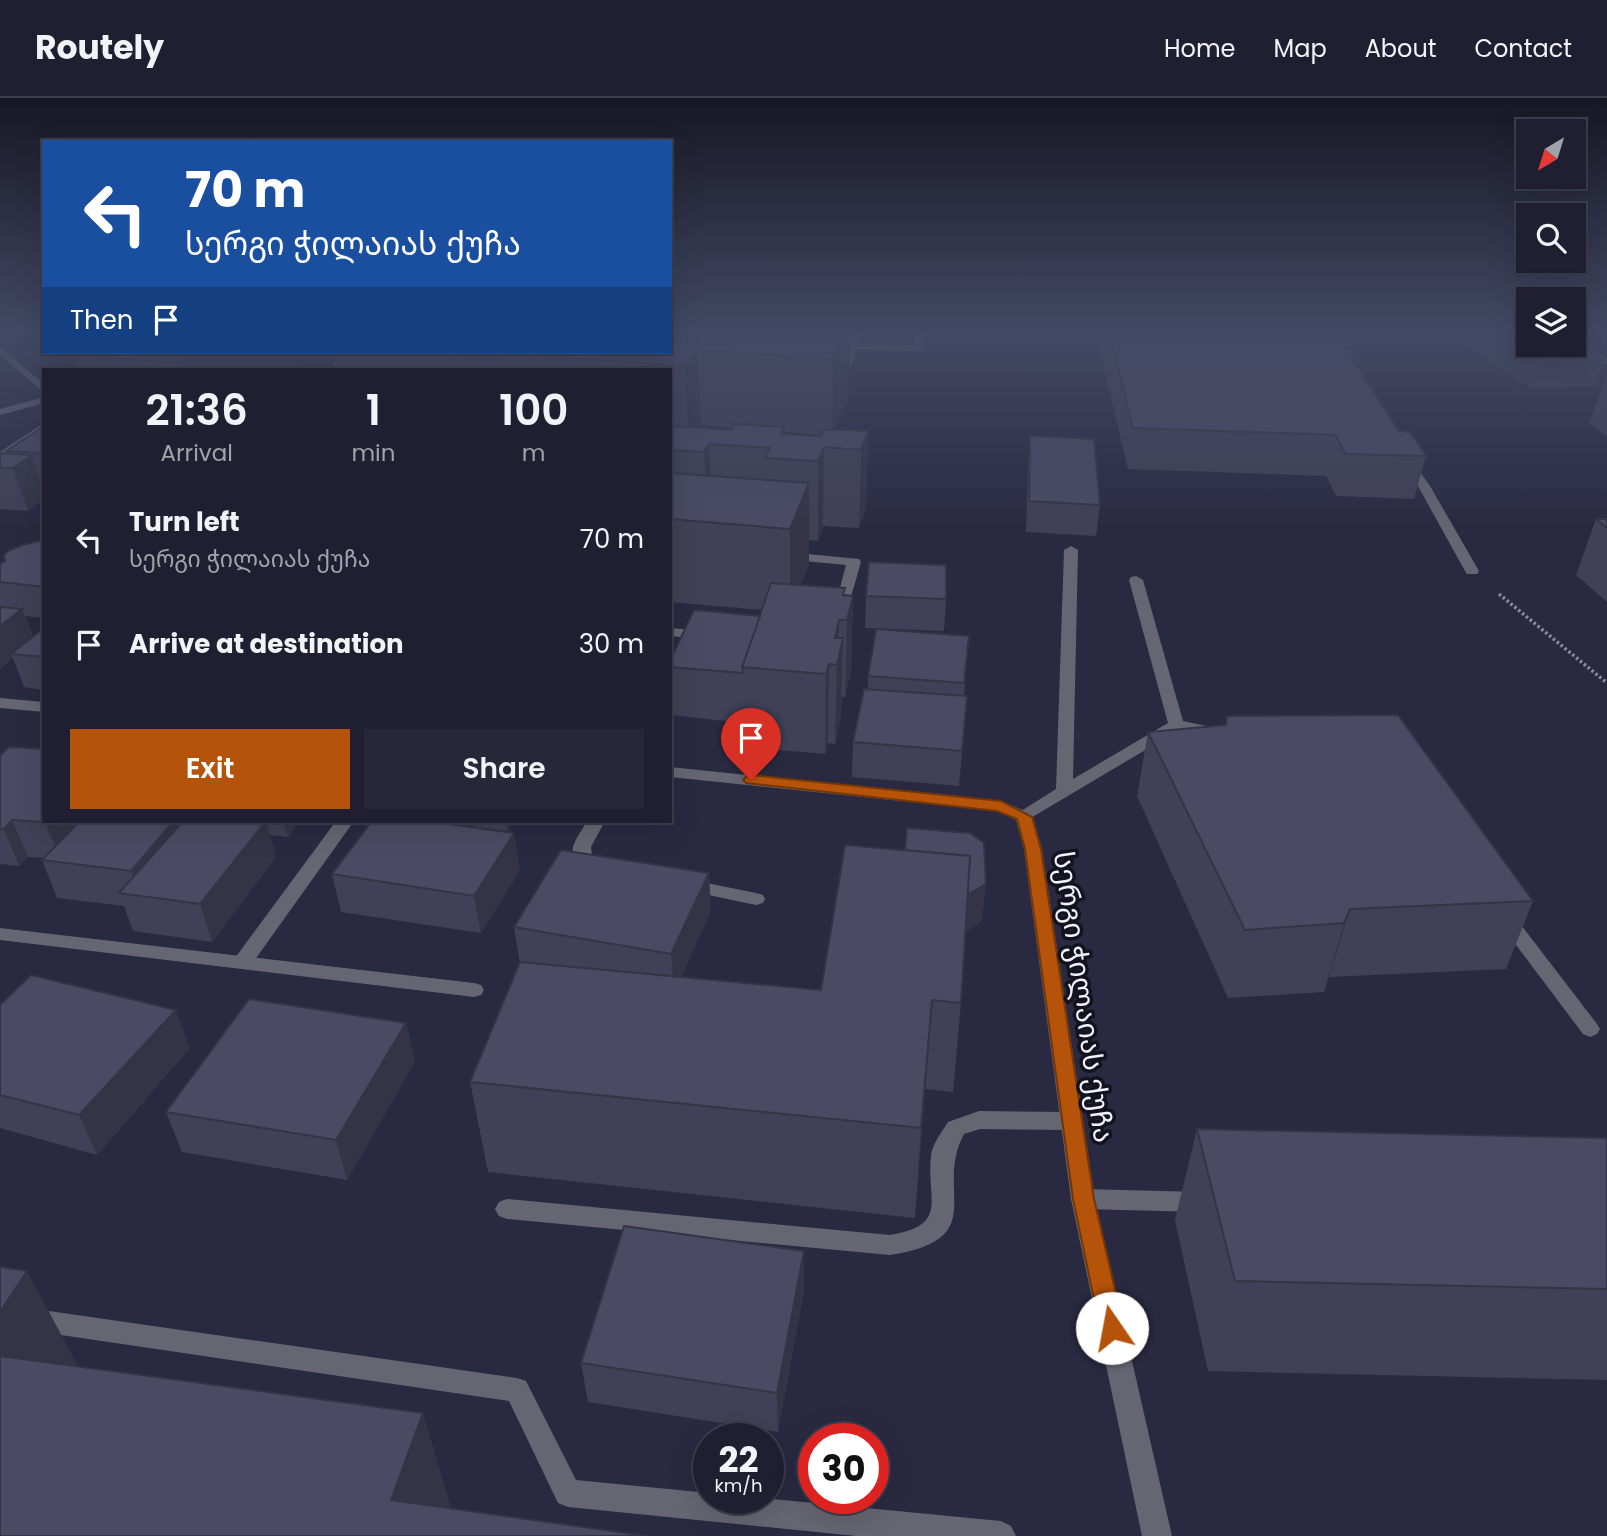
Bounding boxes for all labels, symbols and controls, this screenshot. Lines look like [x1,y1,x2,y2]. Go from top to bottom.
text: Routely [35,24,164,71]
text: Home [1164,32,1236,65]
text: Map [1274,32,1327,65]
text: About [1365,32,1436,65]
text: Contact [1474,32,1572,65]
north arrow [1516,119,1586,189]
map controls [1516,119,1586,357]
text: 70 m [185,156,305,224]
icon: left [70,168,161,259]
button: search [1516,203,1586,273]
text: სერგი ჭილაიას ქუჩა [185,221,521,266]
button: layers [1516,287,1586,357]
icon: arrive [147,301,185,339]
text: Then [70,302,133,338]
text: 21:36 [146,381,248,440]
text: 1 [366,381,381,440]
text: 100 [499,381,568,440]
text: Arrival [160,437,233,469]
text: min [351,437,395,469]
text: m [522,437,546,469]
text: Turn left [129,504,240,540]
icon: left [70,521,108,559]
text: 70 m [580,521,644,557]
text: სერგი ჭილაიას ქუჩა [129,543,370,575]
icon: arrive [70,626,108,664]
text: Arrive at destination [129,626,404,662]
text: 30 m [579,626,644,662]
pin [721,708,781,780]
icon: arrive [732,719,770,757]
button: Exit [70,729,350,809]
button: Share [364,729,644,809]
street label: სერგი ჭილაიას ქუჩა [1044,849,1123,1145]
position arrow [1075,1291,1149,1365]
speed limit sign: 30 [798,1423,889,1514]
text: 22 [719,1435,758,1484]
text: km/h [715,1473,762,1498]

